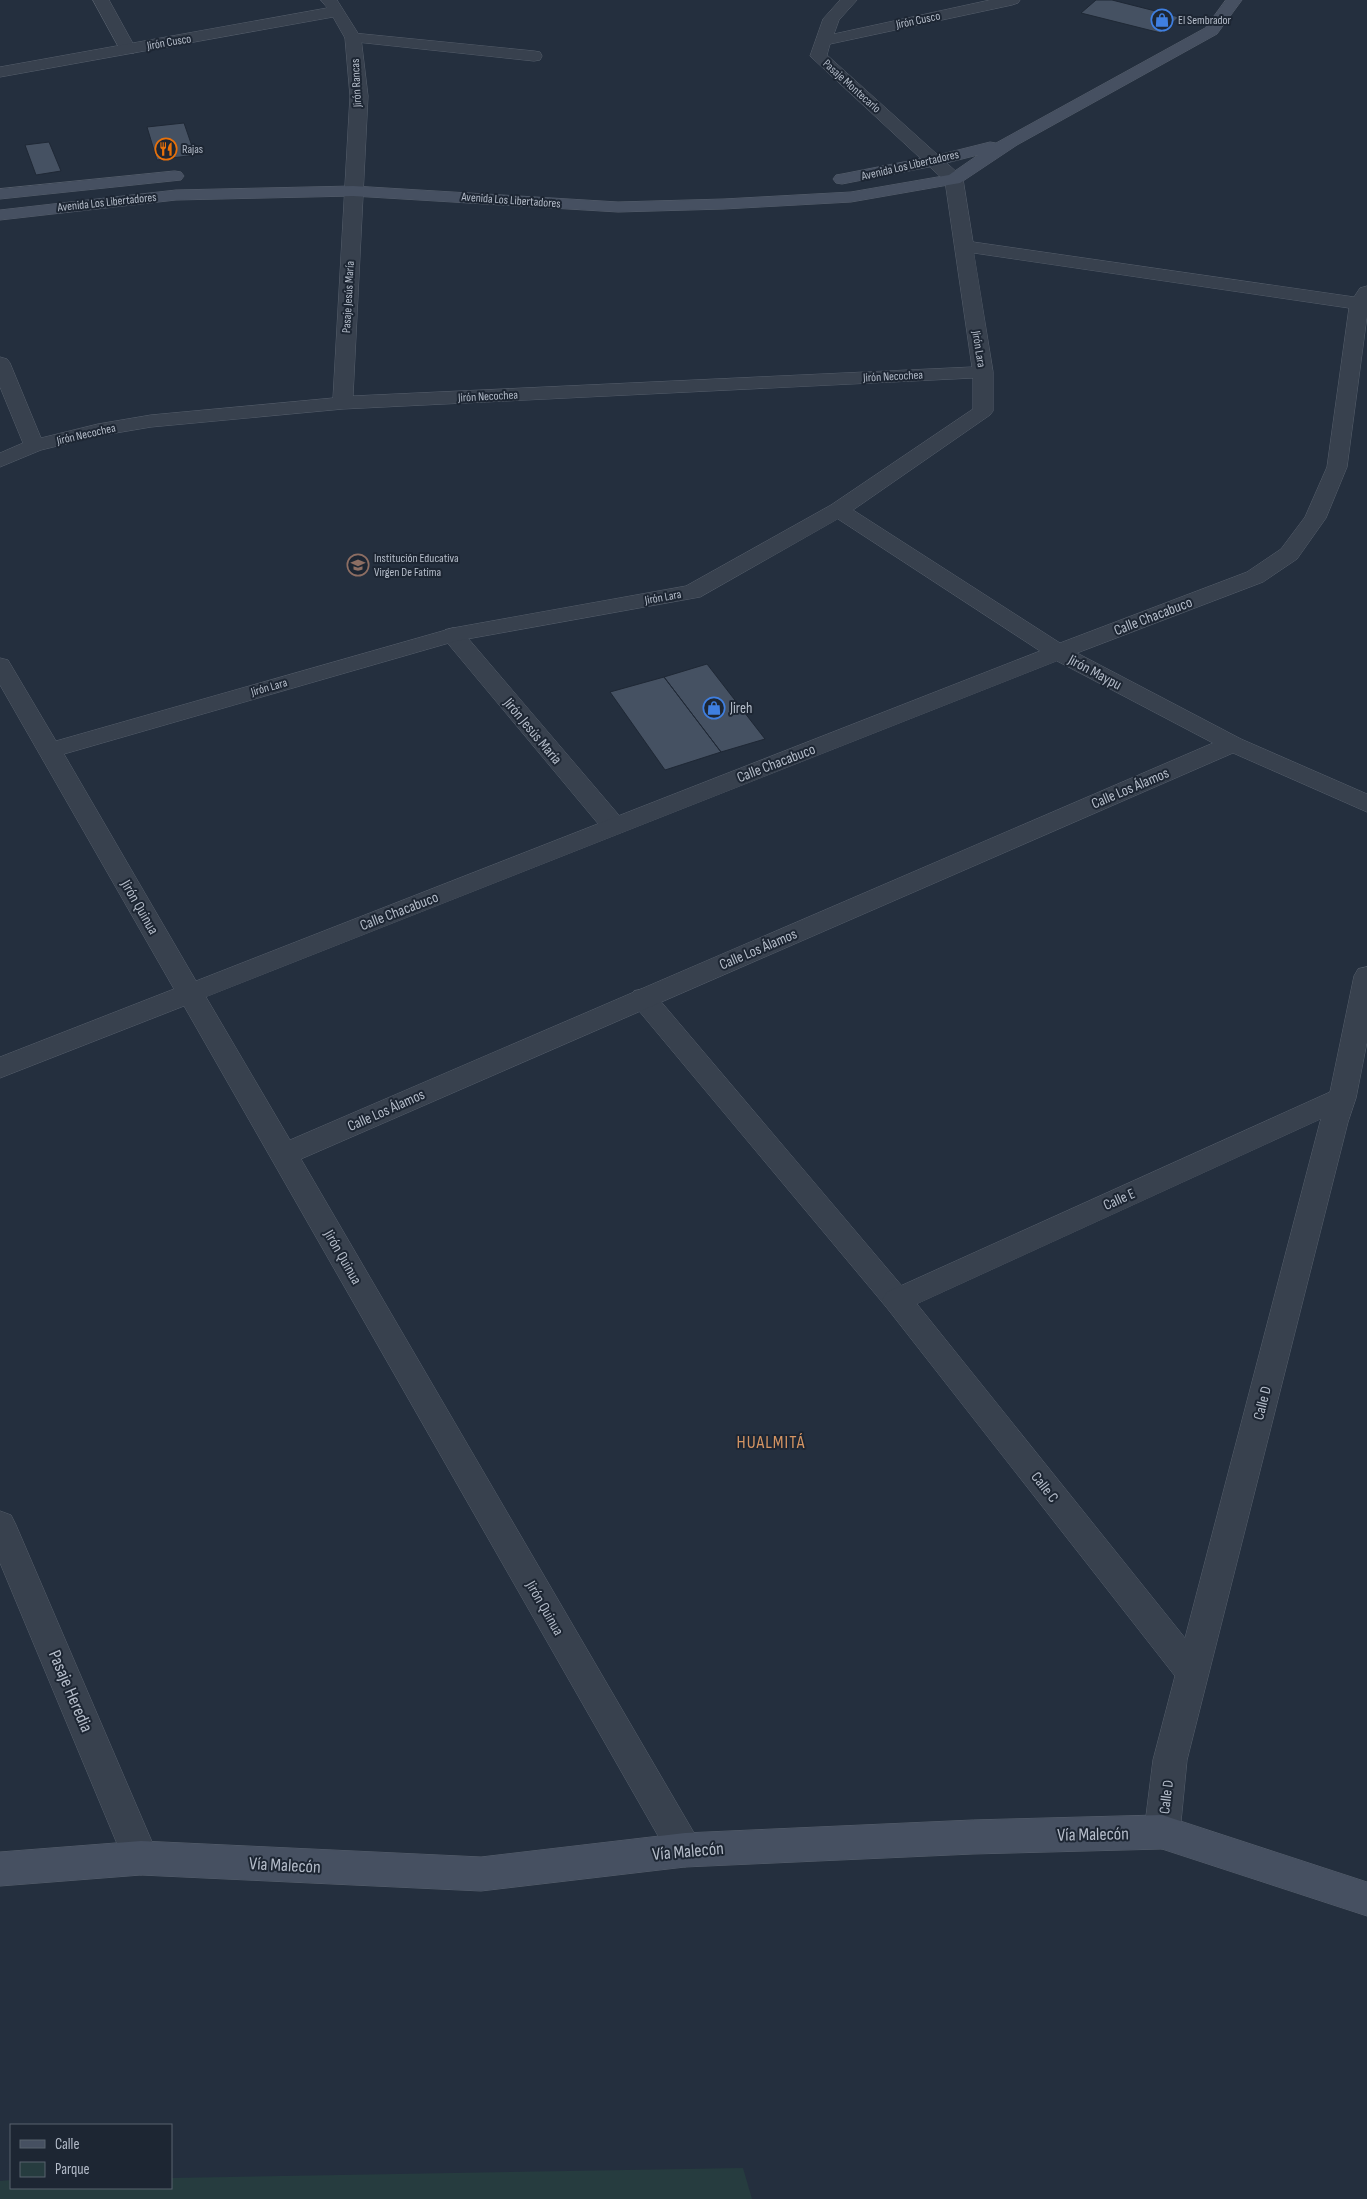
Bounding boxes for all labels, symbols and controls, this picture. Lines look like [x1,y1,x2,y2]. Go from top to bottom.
street label: Jirón Cusco [894,8,942,33]
shop icon: El Sembrador [1150,8,1174,32]
place label: El Sembrador [1178,13,1232,28]
street label: Jirón Cusco [145,31,192,54]
street label: Pasaje Montecarlo [820,56,884,116]
street label: Jirón Rancas [348,58,365,109]
restaurant icon: Rajas [154,137,178,161]
place label: Rajas [182,142,203,157]
street label: Avenida Los Libertadores [859,147,960,184]
street label: Avenida Los Libertadores [460,189,561,211]
street label: Avenida Los Libertadores [56,190,157,215]
street label: Pasaje Jesús María [339,260,358,333]
street label: Jirón Lara [968,329,989,369]
street label: Jirón Necochea [862,367,924,386]
street label: Jirón Necochea [457,387,519,406]
street label: Jirón Necochea [54,420,117,449]
place label: Institución Educativa Virgen De Fatima [374,551,459,580]
school or university icon: Institución Educativa Virgen De Fatima [346,553,370,577]
street label: Jirón Lara [643,587,683,608]
street label: Calle Chacabuco [1111,593,1195,640]
street label: Jirón Maypu [1064,650,1125,694]
street label: Jirón Lara [248,675,289,700]
street label: Jirón Jesús María [499,693,566,769]
shop icon: Jireh [702,696,726,720]
place label: Jireh [729,699,752,718]
street label: Calle Chacabuco [734,740,818,787]
street label: Calle Los Álamos [1088,764,1172,813]
street label: Jirón Quinua [116,876,163,938]
street label: Calle Chacabuco [357,888,441,935]
street label: Calle Los Álamos [716,925,800,974]
street label: Calle Los Álamos [345,1085,428,1136]
street label: Calle E [1100,1184,1138,1215]
street label: Jirón Quinua [319,1226,366,1288]
street label: Calle D [1249,1384,1276,1422]
district label: HUALMITÁ [737,1432,805,1453]
street label: Calle C [1027,1468,1063,1507]
street label: Jirón Quinua [521,1577,568,1639]
street label: Pasaje Heredia [44,1647,97,1735]
street label: Calle D [1155,1779,1178,1815]
street label: Vía Malecón [1057,1823,1129,1846]
street label: Vía Malecón [651,1838,725,1865]
street label: Vía Malecón [249,1853,321,1878]
legend [10,2124,172,2189]
text: Calle [55,2135,79,2154]
text: Parque [55,2160,90,2179]

